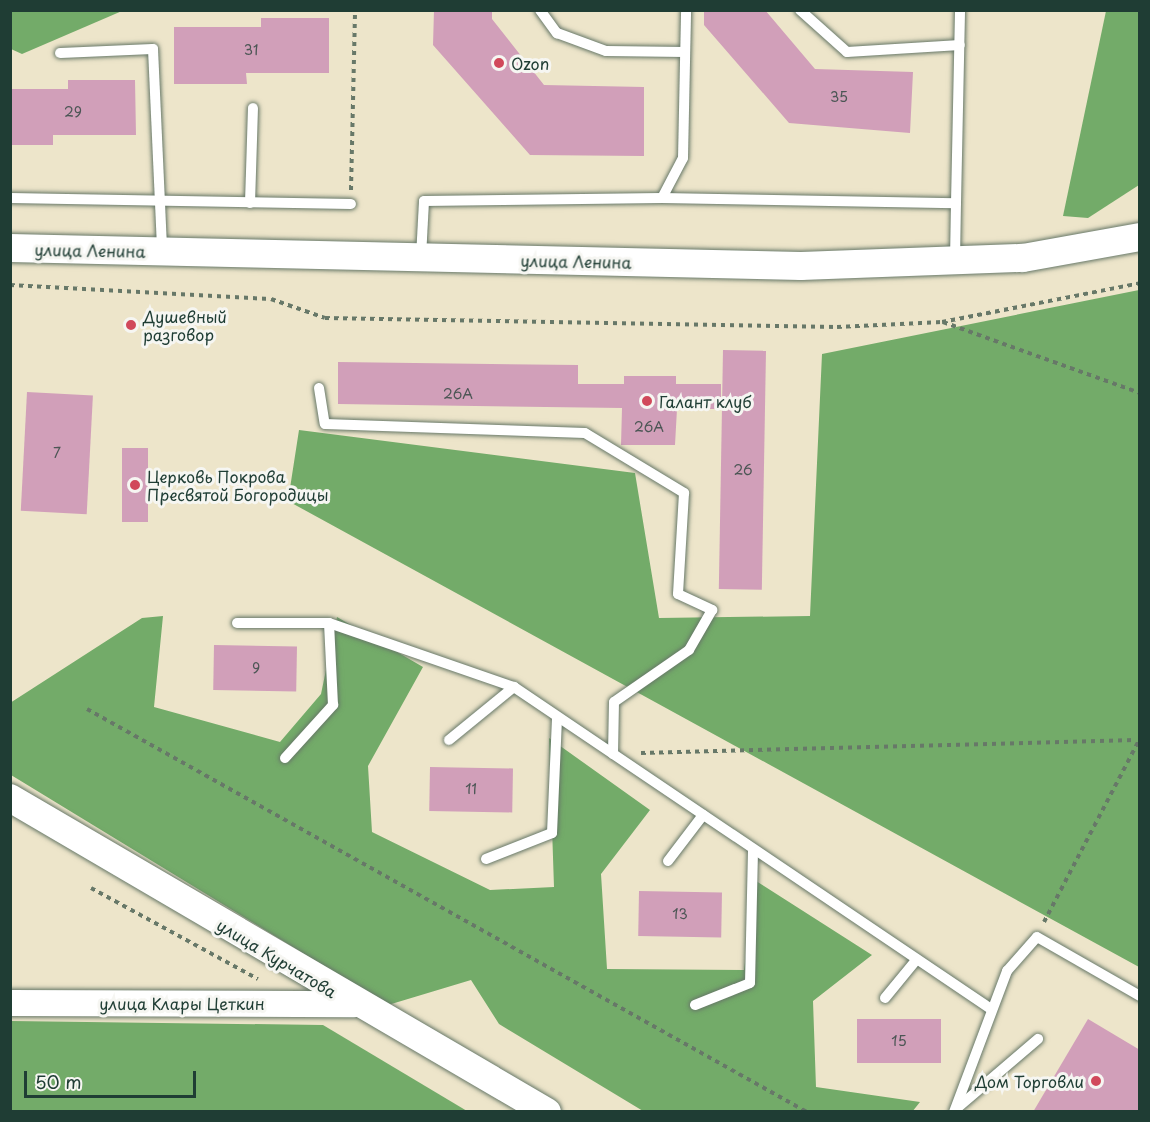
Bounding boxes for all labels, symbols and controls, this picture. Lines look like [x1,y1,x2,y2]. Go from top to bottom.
house number: 31 [244,42,258,58]
place label: Ozon [511,53,549,73]
marker: Ozon [492,56,506,70]
house number: 35 [830,89,848,105]
house number: 29 [64,104,82,120]
street label: улица Ленина [34,239,146,261]
street label: улица Ленина [520,250,632,272]
place label: Душевный разговор [143,306,227,344]
marker: Душевный разговор [124,318,138,332]
house number: 26А [443,386,473,402]
place label: Галант клуб [659,391,753,411]
marker: Галант клуб [640,394,654,408]
house number: 26А [634,419,664,435]
house number: 7 [53,445,61,461]
house number: 26 [733,462,753,478]
place label: Церковь Покрова Пресвятой Богородицы [147,466,329,504]
marker: Церковь Покрова Пресвятой Богородицы [128,478,142,492]
house number: 9 [252,660,260,676]
house number: 11 [465,781,477,797]
house number: 13 [672,906,688,922]
street label: улица Курчатова [213,914,341,1002]
street label: улица Клары Цеткин [99,993,265,1013]
house number: 15 [891,1033,907,1049]
scale bar [27,1059,200,1097]
text: 50 m [35,1068,82,1095]
place label: Дом Торговли [974,1071,1084,1091]
marker: Дом Торговли [1089,1074,1103,1088]

